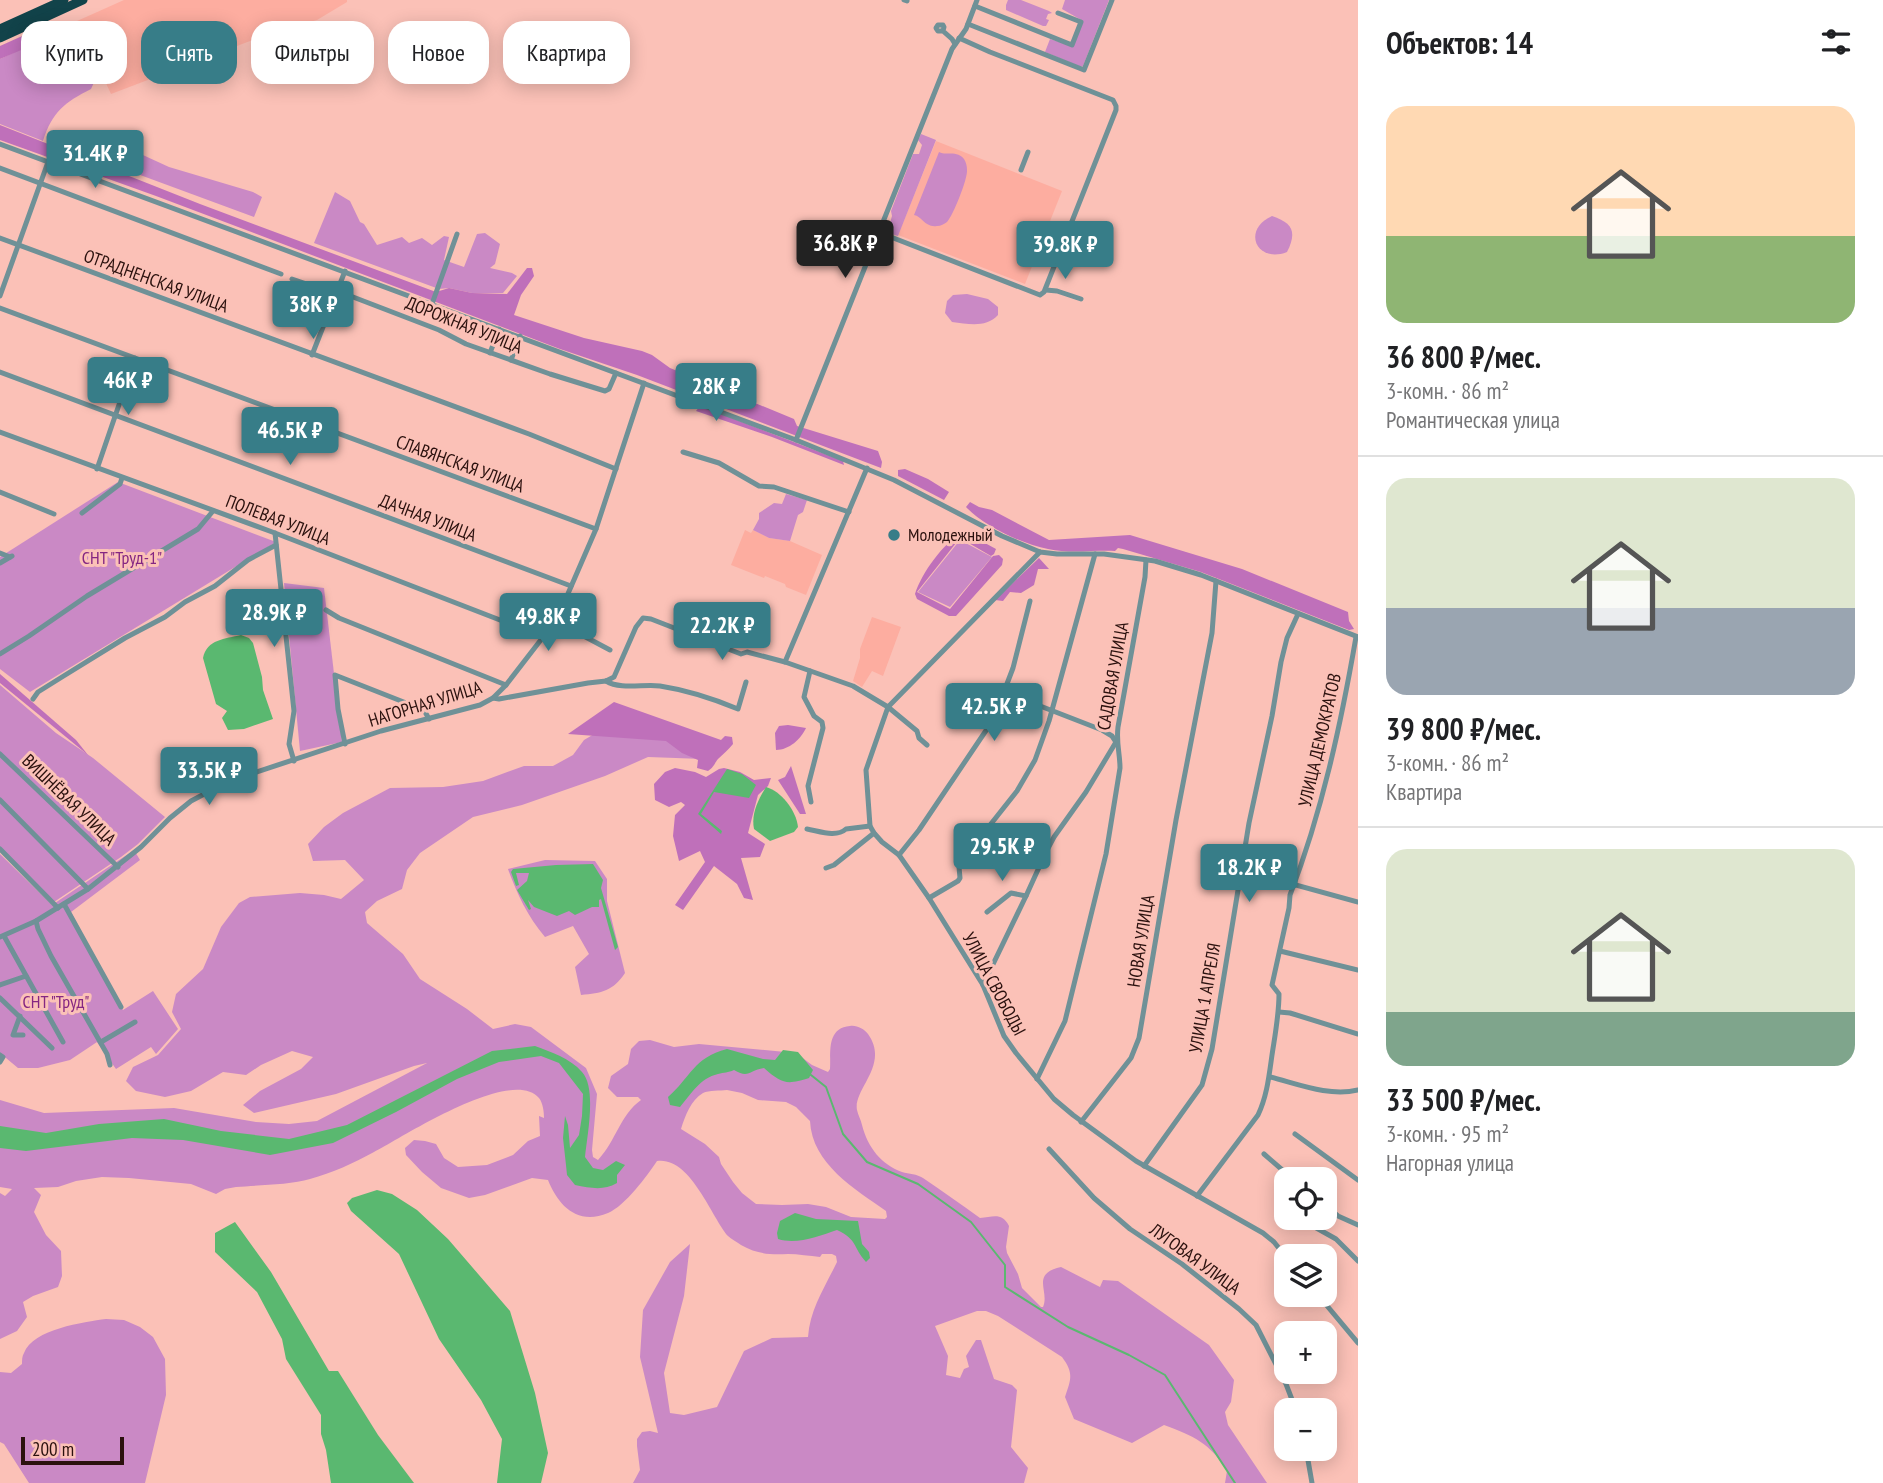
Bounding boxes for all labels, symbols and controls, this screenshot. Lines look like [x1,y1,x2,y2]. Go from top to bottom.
chip: Купить [21,21,127,84]
chip: Снять [141,21,237,84]
chip: Фильтры [251,21,374,84]
chip: Новое [388,21,489,84]
chip: Квартира [503,21,630,84]
text: Объектов: 14 [1386,23,1533,62]
icon: filters [1817,23,1855,61]
pin: 31.4K ₽ [30,130,160,190]
text: 31.4K ₽ [63,138,127,167]
icon: home [1558,151,1684,277]
pin: 36.8K ₽ [780,220,910,280]
pin: 39.8K ₽ [1000,222,1130,281]
text: 36.8K ₽ [813,228,877,257]
text: 39.8K ₽ [1033,229,1097,258]
street label: ОТРАДНЕНСКАЯ УЛИЦА [81,244,232,318]
pin: 38K ₽ [264,282,362,341]
text: 38K ₽ [288,289,338,318]
street label: ДОРОЖНАЯ УЛИЦА [403,291,526,359]
text: 36 800 ₽/мес. [1386,337,1541,376]
pin: 46K ₽ [79,358,177,417]
pin: 28K ₽ [667,364,765,423]
text: 46K ₽ [103,365,153,394]
text: 28K ₽ [691,371,741,400]
text: 3-комн. · 86 m² [1386,376,1509,405]
text: Романтическая улица [1386,405,1560,434]
pin: 46.5K ₽ [225,407,355,467]
text: 46.5K ₽ [258,415,322,444]
street label: СЛАВЯНСКАЯ УЛИЦА [393,430,528,498]
street label: ПОЛЕВАЯ УЛИЦА [223,489,334,550]
street label: ДАЧНАЯ УЛИЦА [376,489,480,547]
place label: Молодежный [908,523,993,546]
icon: home [1558,523,1684,649]
marker: Молодежный [886,527,902,543]
park label: СНТ "Труд-1" [82,546,162,569]
pin: 28.9K ₽ [209,590,339,649]
pin: 49.8K ₽ [483,594,613,653]
text: 28.9K ₽ [242,597,306,626]
text: 49.8K ₽ [516,601,580,630]
pin: 22.2K ₽ [657,602,787,662]
text: 22.2K ₽ [690,610,754,639]
street label: САДОВАЯ УЛИЦА [1092,620,1133,732]
street label: УЛИЦА ДЕМОКРАТОВ [1293,671,1346,809]
street label: НАГОРНАЯ УЛИЦА [365,675,485,732]
pin: 42.5K ₽ [929,684,1059,743]
text: 42.5K ₽ [962,691,1026,720]
text: 39 800 ₽/мес. [1386,709,1541,748]
pin: 33.5K ₽ [144,748,274,807]
text: 3-комн. · 86 m² [1386,748,1509,777]
street label: ВИШНЁВАЯ УЛИЦА [17,749,122,851]
text: 33.5K ₽ [177,755,241,784]
text: Квартира [1386,777,1462,806]
pin: 29.5K ₽ [937,824,1067,883]
text: 29.5K ₽ [970,831,1034,860]
pin: 18.2K ₽ [1184,844,1314,904]
text: 18.2K ₽ [1217,852,1281,881]
street label: НОВАЯ УЛИЦА [1122,893,1159,989]
icon: home [1558,894,1684,1020]
street label: УЛИЦА СВОБОДЫ [958,928,1031,1039]
street label: УЛИЦА 1 АПРЕЛЯ [1184,941,1225,1055]
park label: СНТ "Труд" [23,990,89,1013]
text: 33 500 ₽/мес. [1386,1080,1541,1119]
text: 3-комн. · 95 m² [1386,1119,1509,1148]
text: Нагорная улица [1386,1148,1514,1177]
map controls [1274,1167,1337,1461]
button: locate [1274,1167,1337,1230]
street label: ЛУГОВАЯ УЛИЦА [1144,1217,1246,1300]
button: layers [1274,1244,1337,1307]
button: + [1274,1321,1337,1384]
button: − [1274,1398,1337,1461]
scale bar [21,1434,124,1466]
text: 200 m [32,1437,74,1461]

